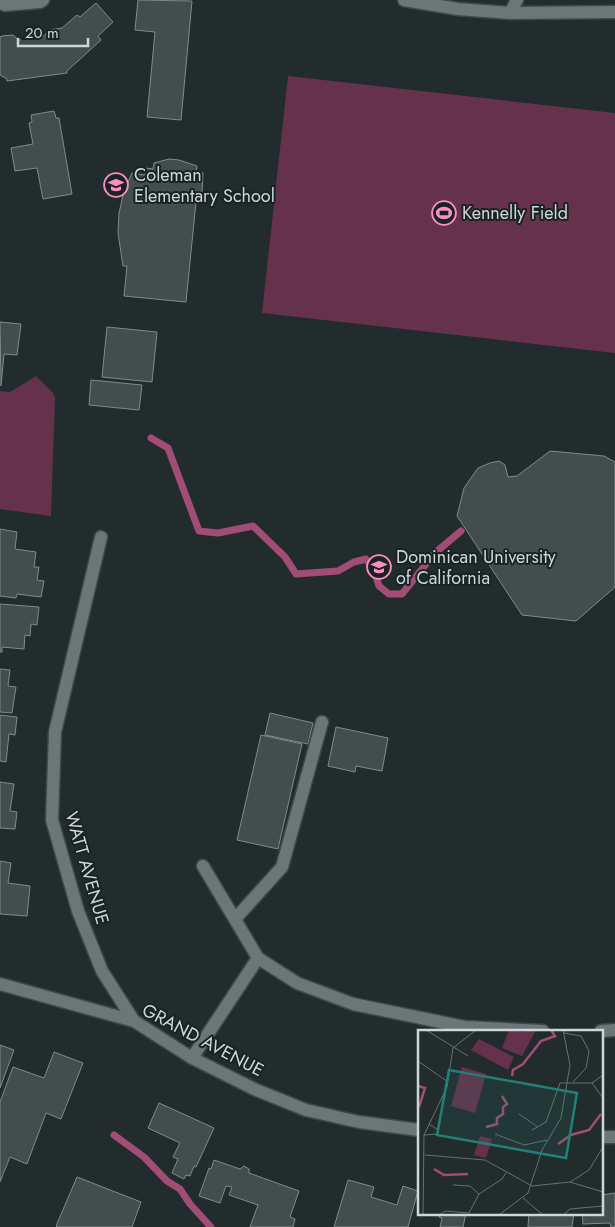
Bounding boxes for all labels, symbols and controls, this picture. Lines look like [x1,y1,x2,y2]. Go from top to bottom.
scale bar [18,15,88,47]
text: 20 m [25,22,59,44]
place label: Coleman Elementary School [134,162,275,209]
school or university icon: Coleman Elementary School [103,172,129,198]
sports icon: Kennelly Field [431,200,457,226]
place label: Kennelly Field [462,200,568,226]
place label: Dominican University of California [396,544,556,591]
school or university icon: Dominican University of California [366,554,392,580]
street label: WATT AVENUE [58,809,116,927]
street label: GRAND AVENUE [138,997,268,1083]
inset map [418,1030,602,1214]

